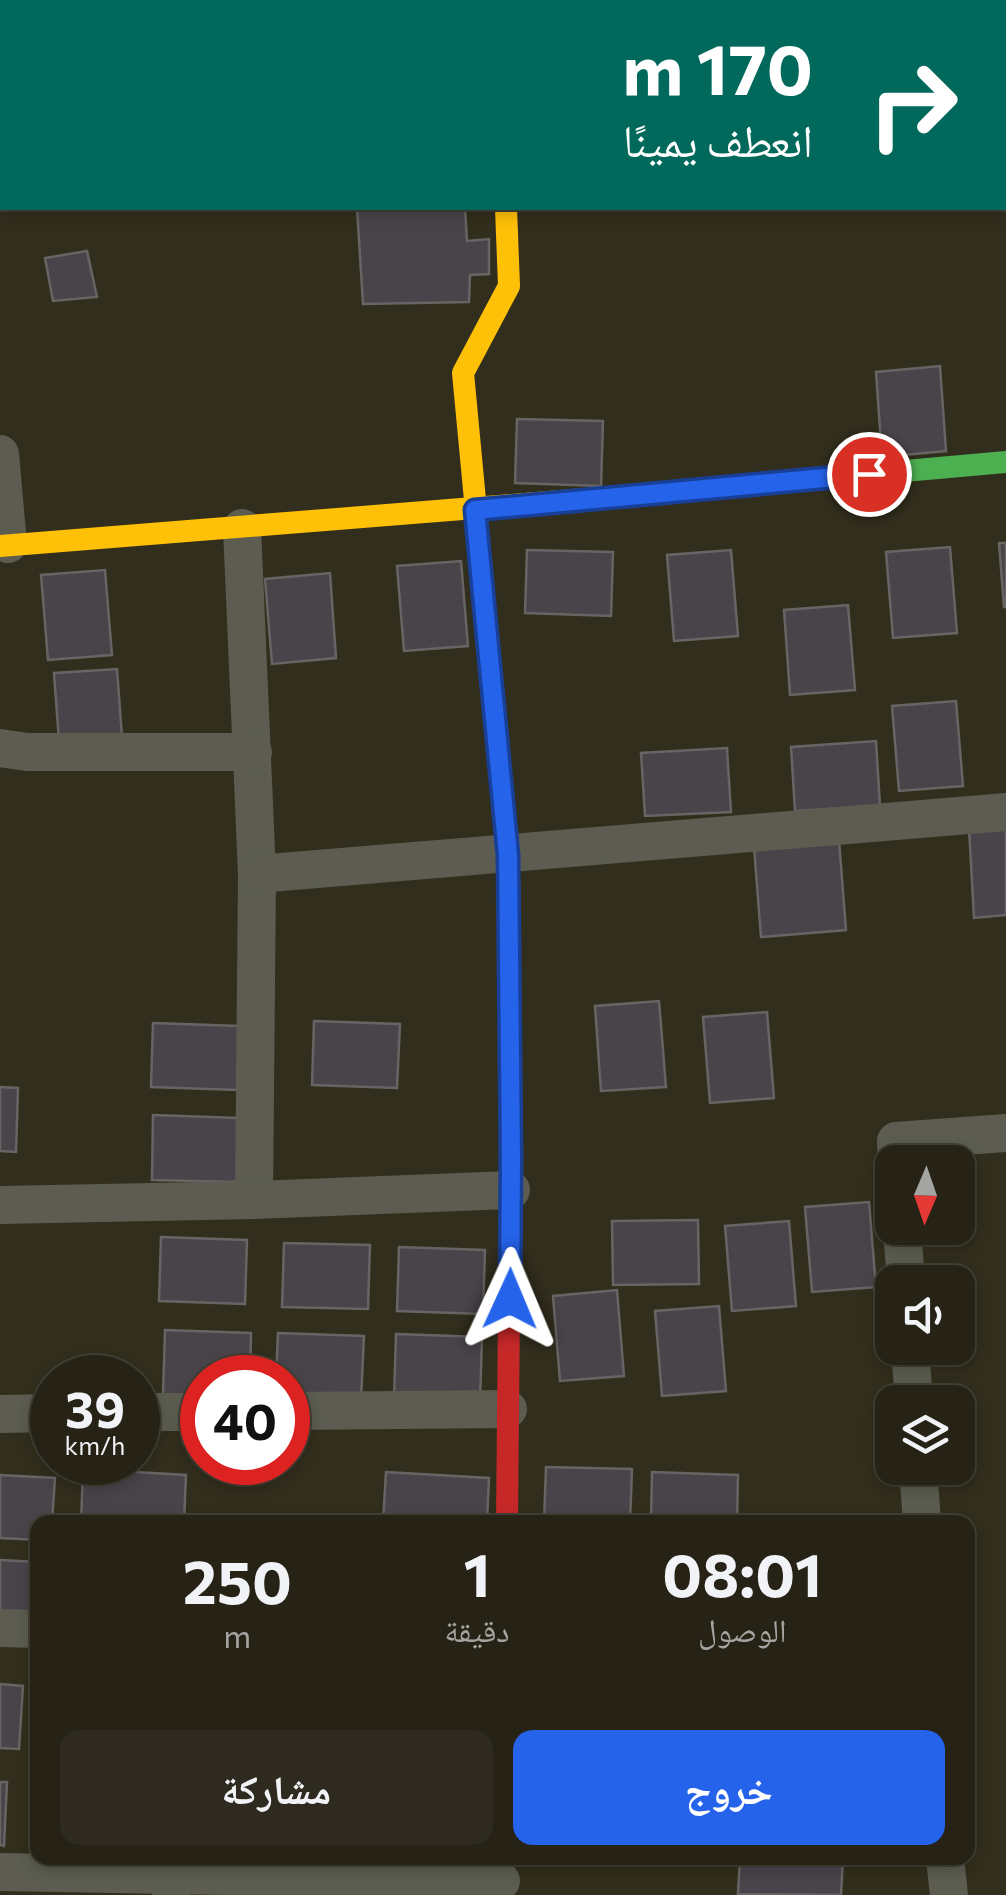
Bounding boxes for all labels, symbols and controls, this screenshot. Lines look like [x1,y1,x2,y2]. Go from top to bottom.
text: 170 m [622,24,813,109]
icon: right [848,40,978,170]
text: انعطف يمينًا [623,111,813,166]
pin [827,432,912,517]
icon: arrive [842,447,897,502]
north arrow [875,1145,975,1245]
map controls [875,1145,975,1485]
position arrow [458,1247,562,1351]
button: sound [875,1265,975,1365]
speed limit sign: 40 [180,1355,310,1485]
text: 39 [65,1377,125,1438]
button: layers [875,1385,975,1485]
text: km/h [65,1430,125,1460]
text: 1 [463,1536,491,1609]
text: 08:01 [662,1536,822,1609]
text: 250 [183,1543,292,1616]
text: دقيقة [445,1609,510,1649]
text: الوصول [698,1609,787,1649]
text: m [223,1615,251,1655]
button: مشاركة [60,1730,493,1845]
button: خروج [513,1730,945,1845]

